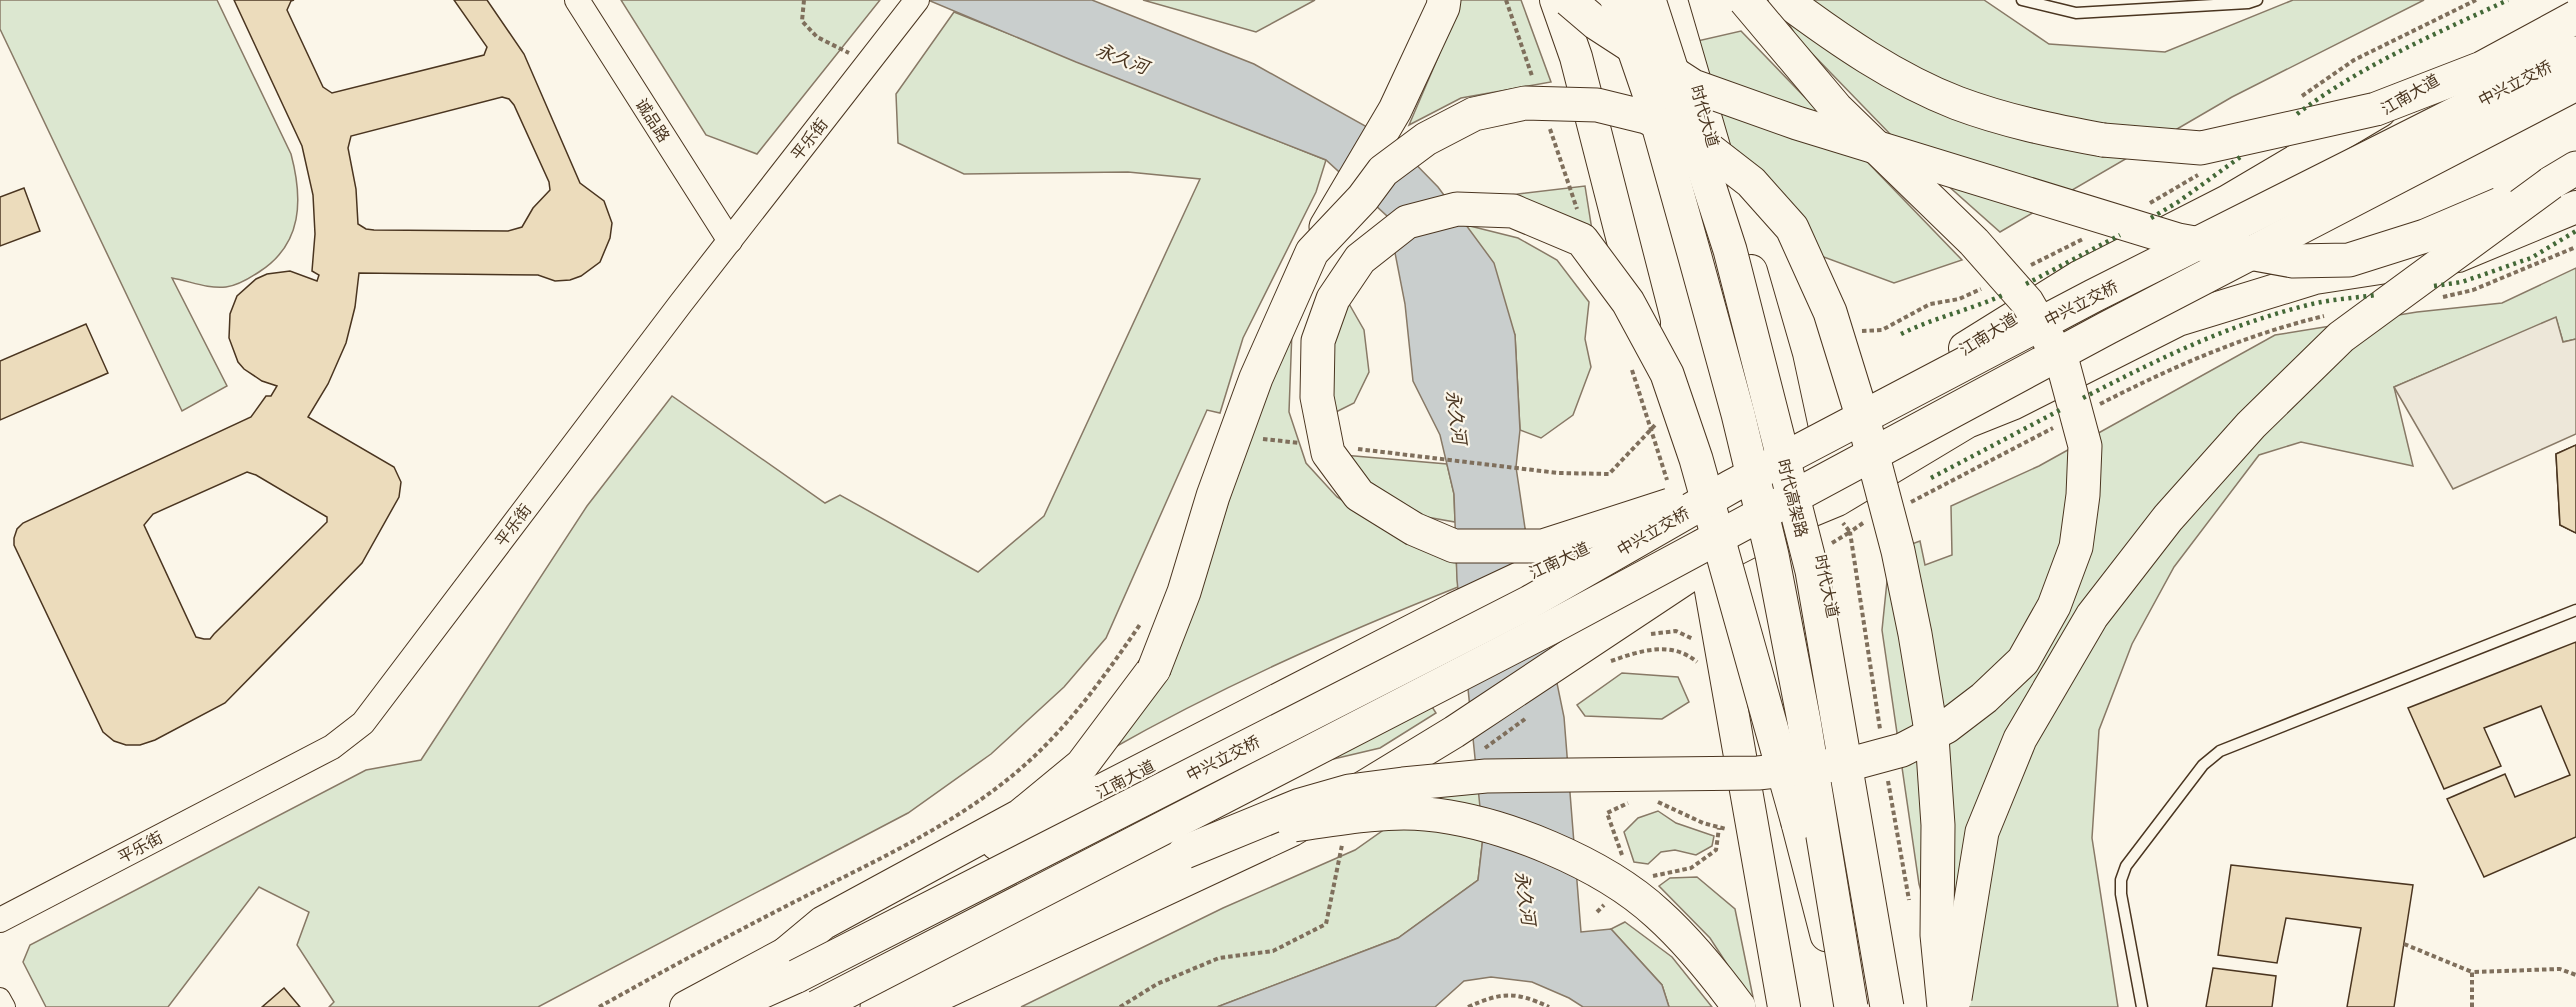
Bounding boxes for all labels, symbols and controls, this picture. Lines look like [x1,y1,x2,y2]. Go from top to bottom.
water label: 永久河 [1092,40,1154,82]
street label: 中兴立交桥 [2476,58,2556,112]
street label: 江南大道 [2378,71,2444,120]
street label: 时代大道 [1685,83,1722,150]
street label: 诚品路 [630,96,673,147]
street label: 平乐街 [788,115,833,165]
street label: 中兴立交桥 [2042,278,2122,332]
street label: 江南大道 [1957,310,2022,361]
water label: 永久河 [1439,389,1470,449]
street label: 时代高架路 [1772,457,1810,540]
street label: 平乐街 [492,501,537,551]
street label: 中兴立交桥 [1614,504,1694,561]
street label: 江南大道 [1527,539,1593,584]
street label: 时代大道 [1809,553,1841,620]
street label: 中兴立交桥 [1184,733,1264,787]
street label: 江南大道 [1093,757,1159,804]
street label: 平乐街 [115,829,167,869]
water label: 永久河 [1508,870,1539,930]

